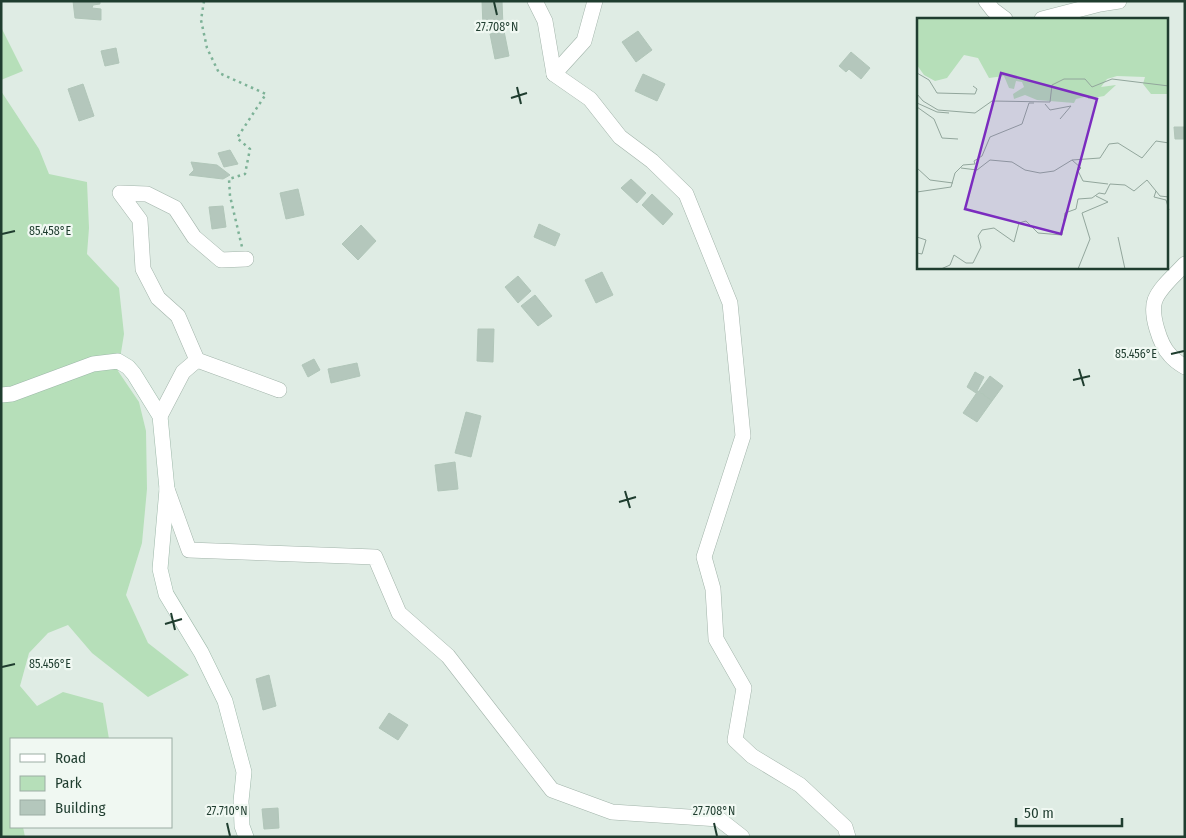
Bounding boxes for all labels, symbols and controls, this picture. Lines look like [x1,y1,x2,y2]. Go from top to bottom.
inset map [917,18,1168,269]
text: 27.708°N [476,20,518,34]
text: 85.458°E [29,224,71,238]
text: 85.456°E [1115,347,1157,361]
text: 85.456°E [29,657,71,671]
legend [10,738,172,828]
text: Road [55,749,86,767]
text: Park [55,774,82,792]
scale bar [1016,796,1122,828]
text: Building [55,799,106,817]
text: 27.710°N [206,804,248,818]
text: 27.708°N [693,804,735,818]
text: 50 m [1024,804,1054,822]

